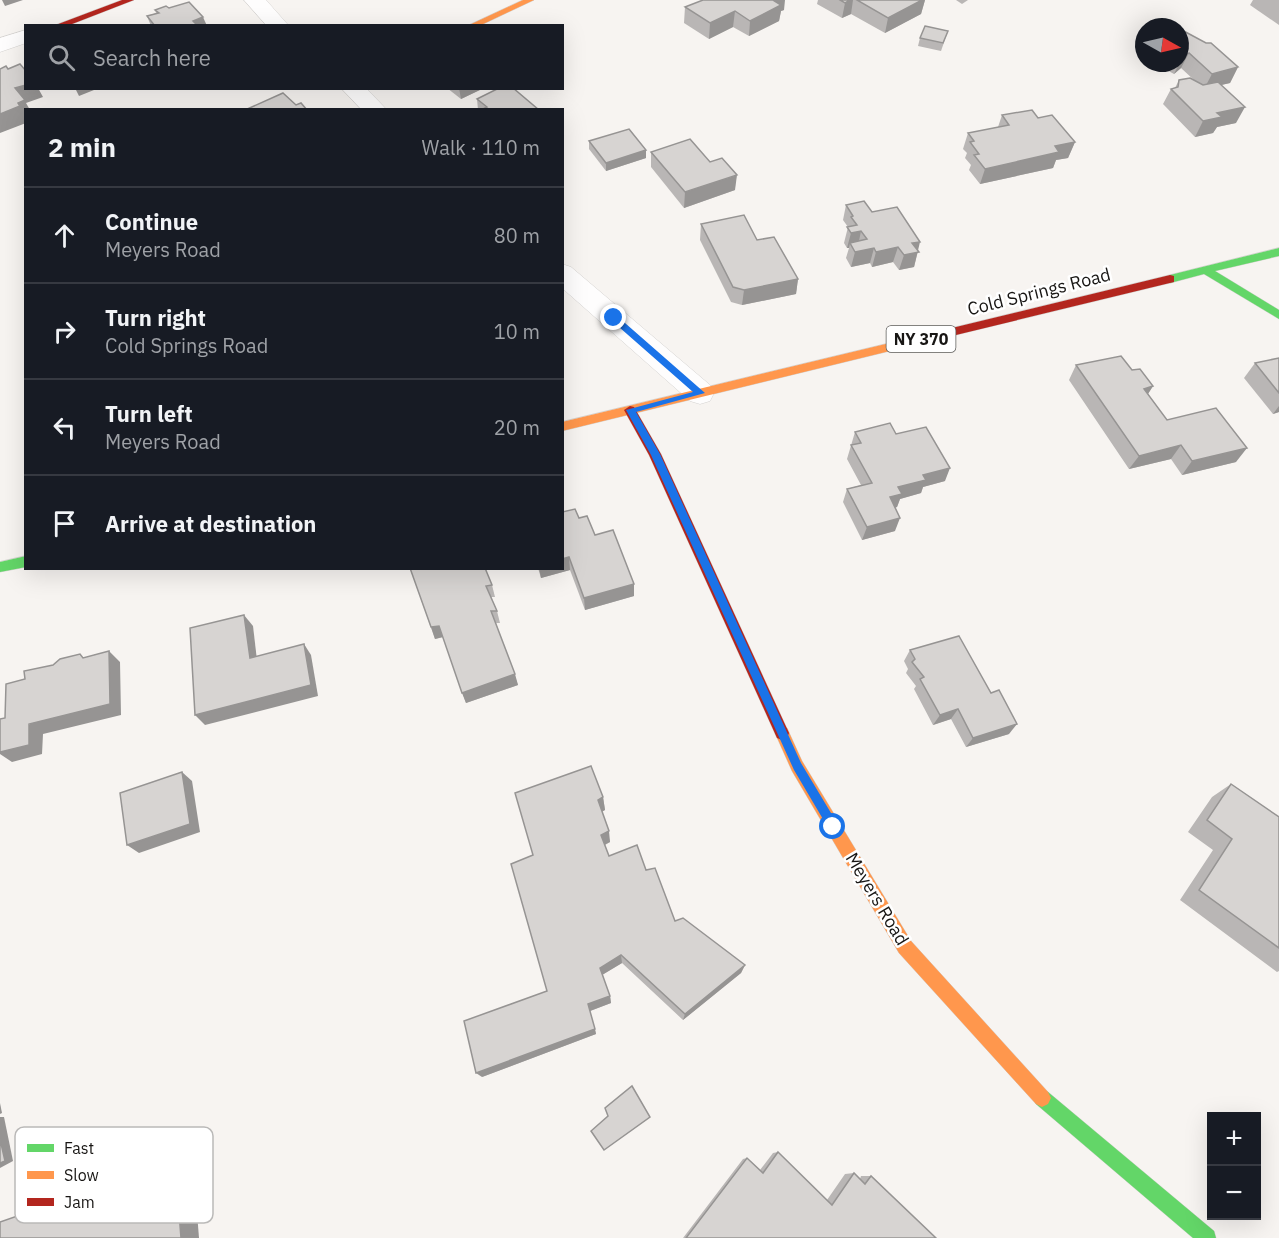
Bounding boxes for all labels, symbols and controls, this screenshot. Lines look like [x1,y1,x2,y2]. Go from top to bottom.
north arrow [1135,18,1189,72]
search box [24,24,564,90]
icon: search [45,41,78,74]
text: Search here [93,43,211,72]
text: 2 min [48,130,116,164]
text: Walk · 110 m [422,134,540,161]
text: Continue [105,207,198,236]
icon: ahead [48,219,81,252]
text: 80 m [494,222,540,249]
text: Meyers Road [105,236,221,263]
street label: Cold Springs Road [965,263,1113,320]
text: Turn right [105,303,206,332]
route end [600,304,626,330]
icon: right [48,315,81,348]
text: 10 m [494,318,540,345]
road number: NY 370 [886,326,956,352]
text: Cold Springs Road [105,332,268,359]
text: Turn left [105,399,193,428]
icon: left [48,411,81,444]
text: 20 m [494,414,540,441]
text: Meyers Road [105,428,221,455]
icon: arrive [48,507,81,540]
text: Arrive at destination [105,509,316,538]
route start [819,813,845,839]
street label: Meyers Road [841,848,914,949]
map controls [1207,1112,1261,1220]
button: + [1207,1112,1261,1166]
legend [15,1127,213,1223]
text: Fast [64,1138,94,1158]
text: Slow [64,1165,99,1185]
button: − [1207,1166,1261,1220]
text: Jam [64,1192,95,1212]

